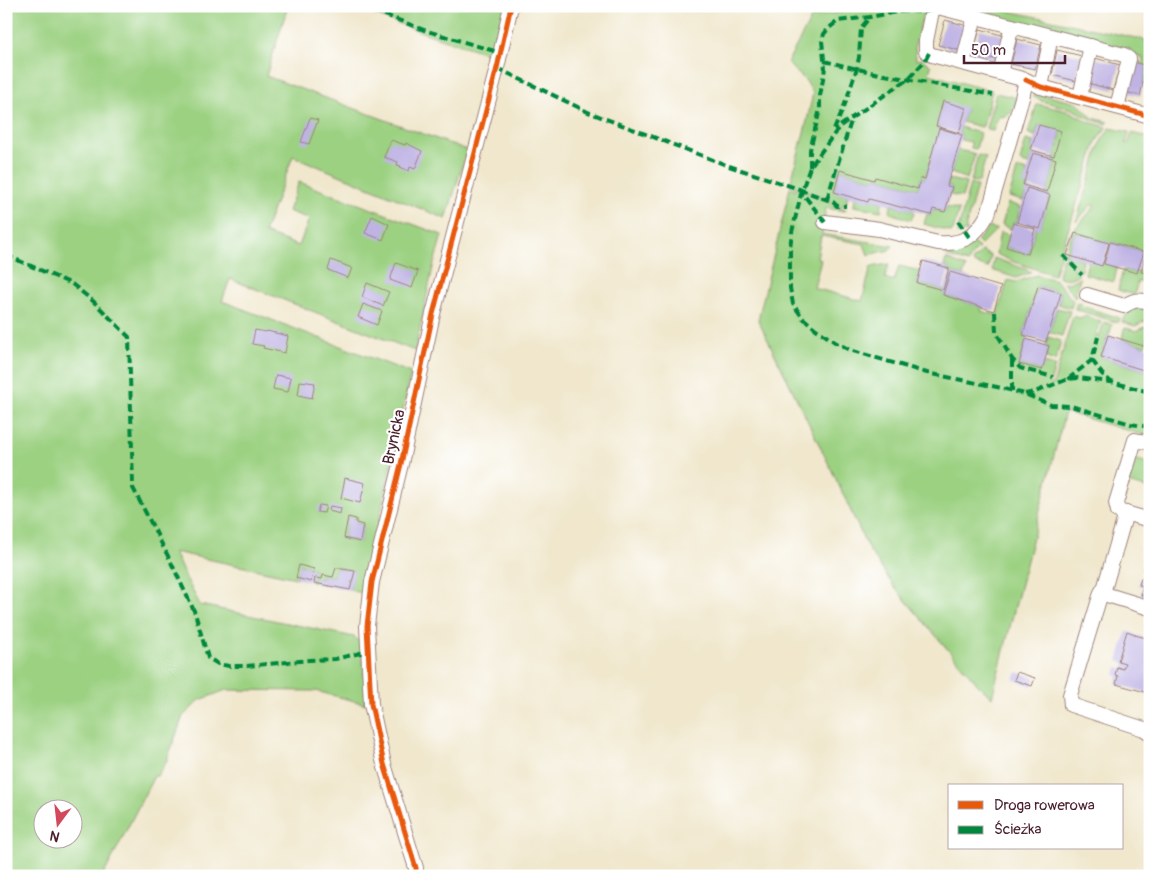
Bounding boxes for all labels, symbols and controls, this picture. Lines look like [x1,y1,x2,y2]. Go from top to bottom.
scale bar [964,32,1065,64]
text: 50 m [971,41,1006,60]
street label: Brynicka [378,408,410,466]
legend [948,784,1124,850]
text: Droga rowerowa [994,796,1095,815]
north arrow [32,800,82,850]
text: Ścieżka [994,820,1042,839]
text: N [48,827,62,846]

